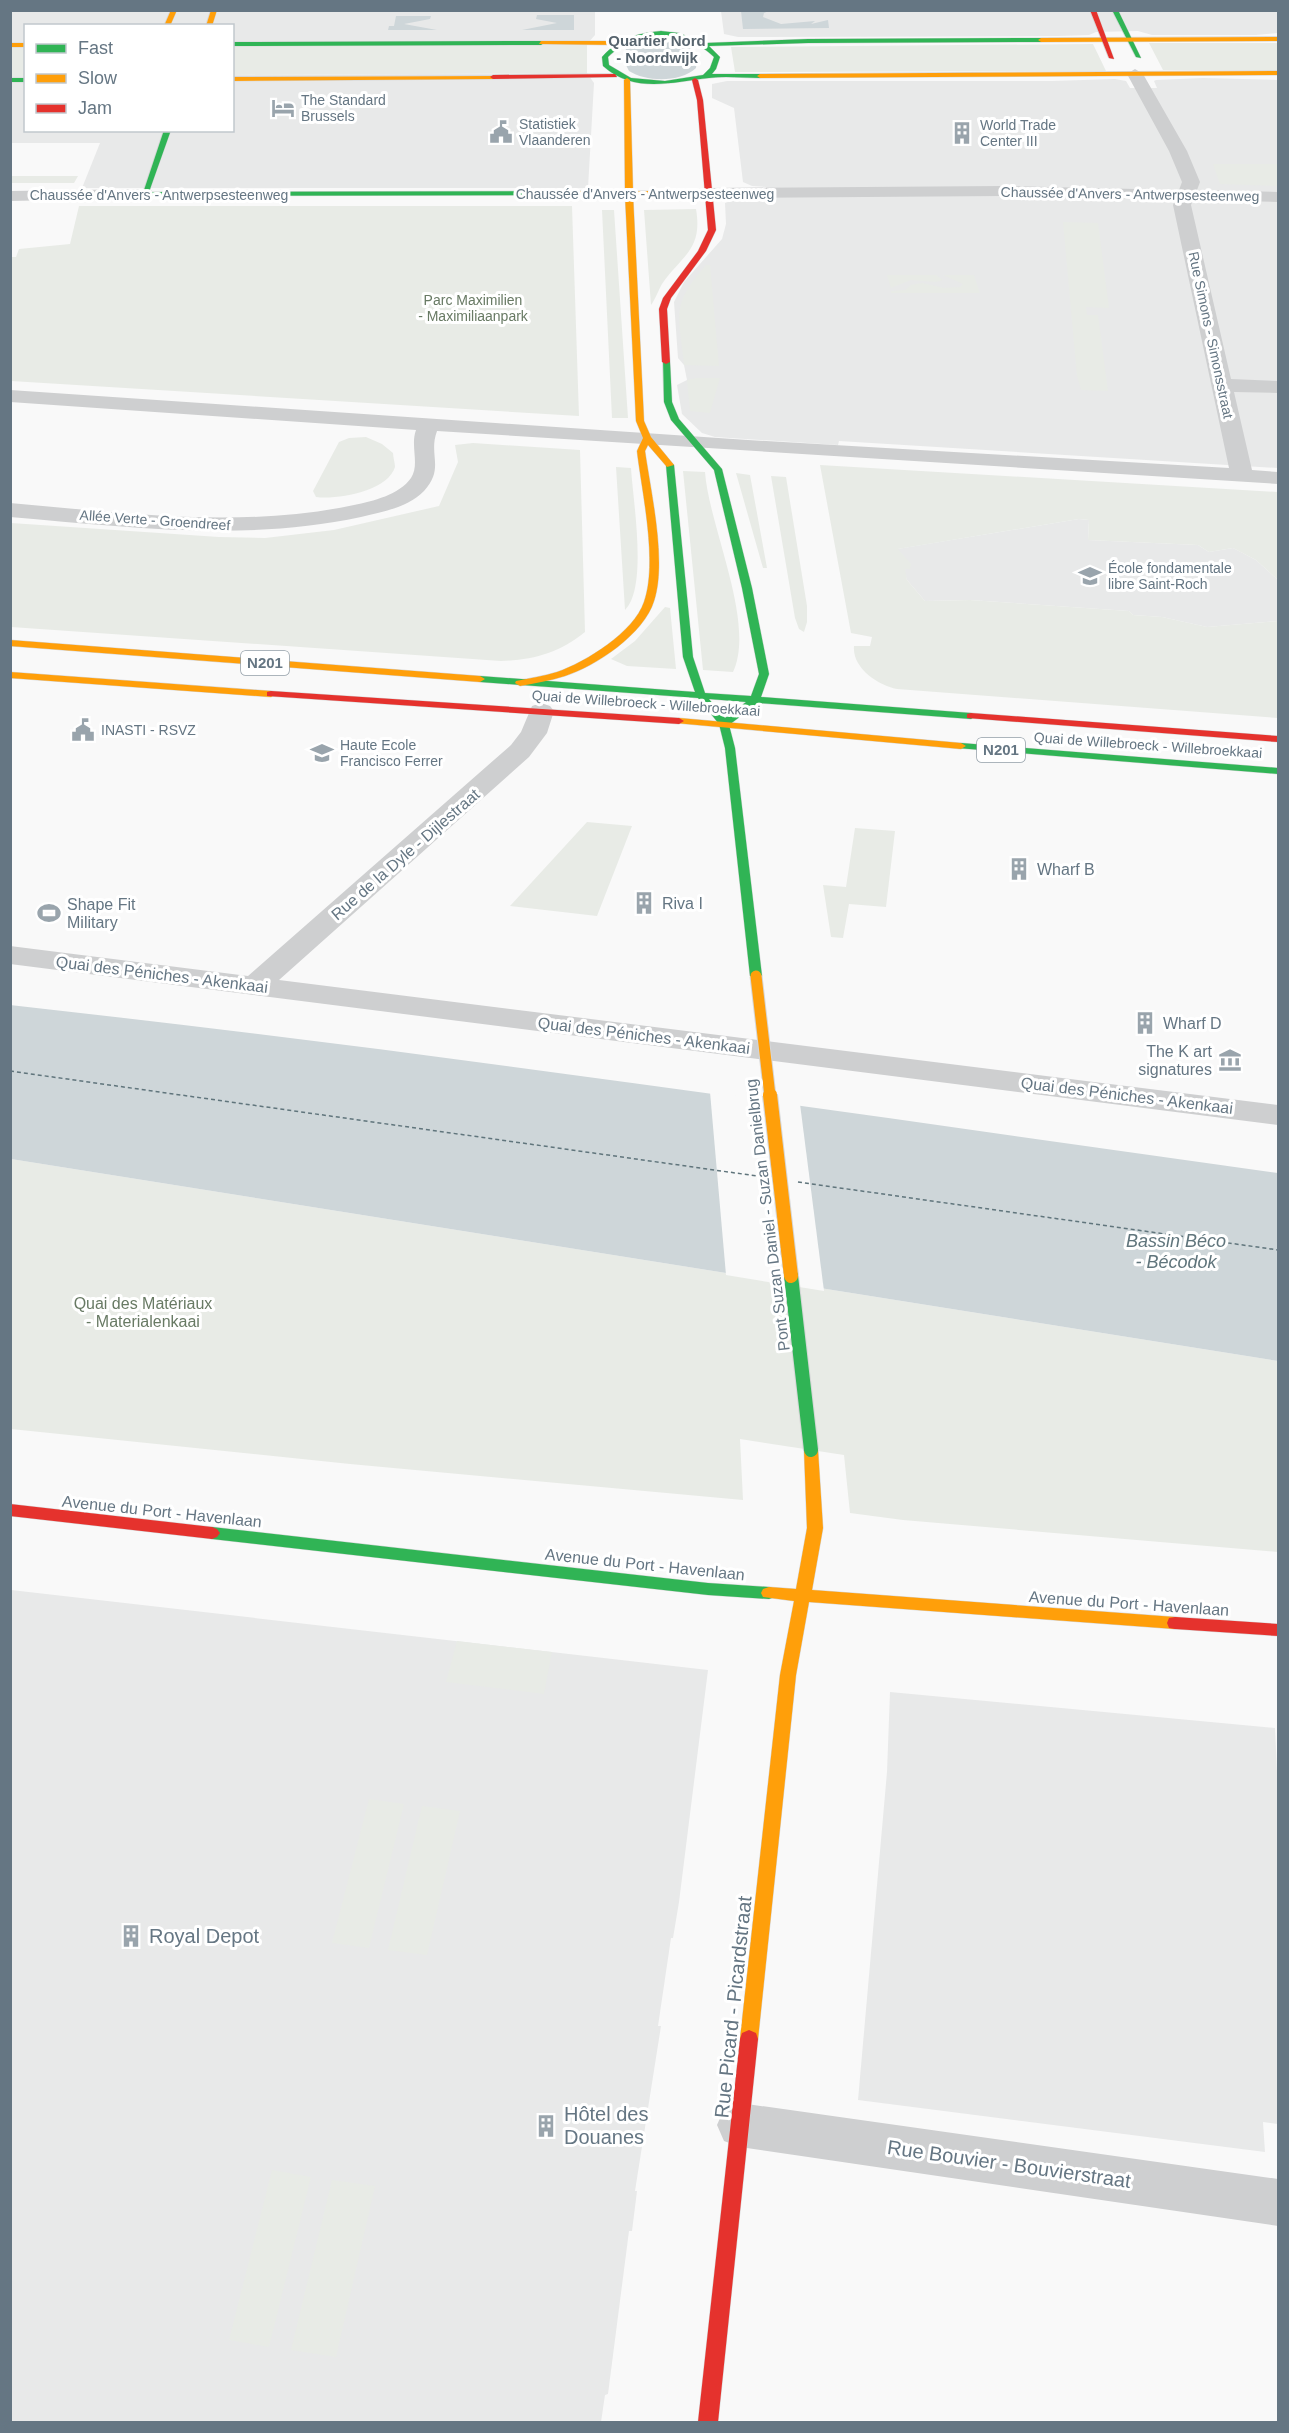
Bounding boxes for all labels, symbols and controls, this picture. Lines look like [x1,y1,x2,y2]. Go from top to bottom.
legend [24,24,234,132]
district label: Quartier Nord - Noordwijk [608,32,706,66]
text: Fast [78,38,113,58]
text: Slow [78,68,118,88]
place label: The Standard Brussels [301,92,386,124]
hotel icon: The Standard Brussels [270,95,296,121]
text: Jam [78,98,112,118]
place label: Statistiek Vlaanderen [519,116,591,148]
place label: World Trade Center III [980,117,1056,149]
public building icon: Statistiek Vlaanderen [488,119,514,145]
building icon: World Trade Center III [949,120,975,146]
street label: Chaussée d'Anvers - Antwerpsesteenweg [1001,184,1259,204]
street label: Chaussée d'Anvers - Antwerpsesteenweg [516,186,774,202]
street label: Chaussée d'Anvers - Antwerpsesteenweg [30,187,288,203]
street label: Rue Simons - Simonsstraat [1185,250,1237,420]
park label: Parc Maximilien - Maximiliaanpark [418,292,529,324]
street label: Allée Verte - Groendreef [79,507,231,533]
place label: École fondamentale libre Saint-Roch [1108,560,1232,592]
school or university icon: École fondamentale libre Saint-Roch [1077,563,1103,589]
road number: N201 [241,651,289,675]
street label: Quai de Willebroeck - Willebroekkaai [531,687,761,719]
public building icon: INASTI - RSVZ [70,717,96,743]
place label: INASTI - RSVZ [101,722,196,738]
street label: Quai de Willebroeck - Willebroekkaai [1033,729,1263,761]
place label: Haute Ecole Francisco Ferrer [340,737,443,769]
road number: N201 [977,738,1025,762]
school or university icon: Haute Ecole Francisco Ferrer [309,740,335,766]
street label: Rue de la Dyle - Dijlestraat [328,785,483,923]
building icon: Wharf B [1006,856,1032,882]
place label: Wharf B [1037,861,1095,878]
building icon: Riva I [631,890,657,916]
place label: Riva I [662,895,703,912]
place label: Shape Fit Military [67,896,136,931]
sports icon: Shape Fit Military [36,900,62,926]
street label: Quai des Péniches - Akenkaai [55,953,269,996]
building icon: Wharf D [1132,1010,1158,1036]
street label: Quai des Péniches - Akenkaai [537,1014,751,1057]
place label: Wharf D [1163,1015,1222,1032]
place label: The K art signatures [1138,1043,1213,1078]
museum icon: The K art signatures [1217,1047,1243,1073]
street label: Quai des Péniches - Akenkaai [1020,1074,1234,1117]
street label: Pont Suzan Daniel - Suzan Danielbrug [742,1078,793,1352]
water label: Bassin Béco - Bécodok [1126,1231,1226,1272]
park label: Quai des Matériaux - Materialenkaai [74,1295,212,1330]
street label: Avenue du Port - Havenlaan [61,1493,263,1530]
street label: Avenue du Port - Havenlaan [544,1546,746,1583]
street label: Avenue du Port - Havenlaan [1028,1588,1230,1619]
street label: Rue Picard - Picardstraat [710,1894,756,2119]
building icon: Royal Depot [118,1923,144,1949]
place label: Royal Depot [149,1925,260,1947]
place label: Hôtel des Douanes [564,2103,649,2148]
building icon: Hôtel des Douanes [533,2113,559,2139]
street label: Rue Bouvier - Bouvierstraat [886,2136,1133,2192]

